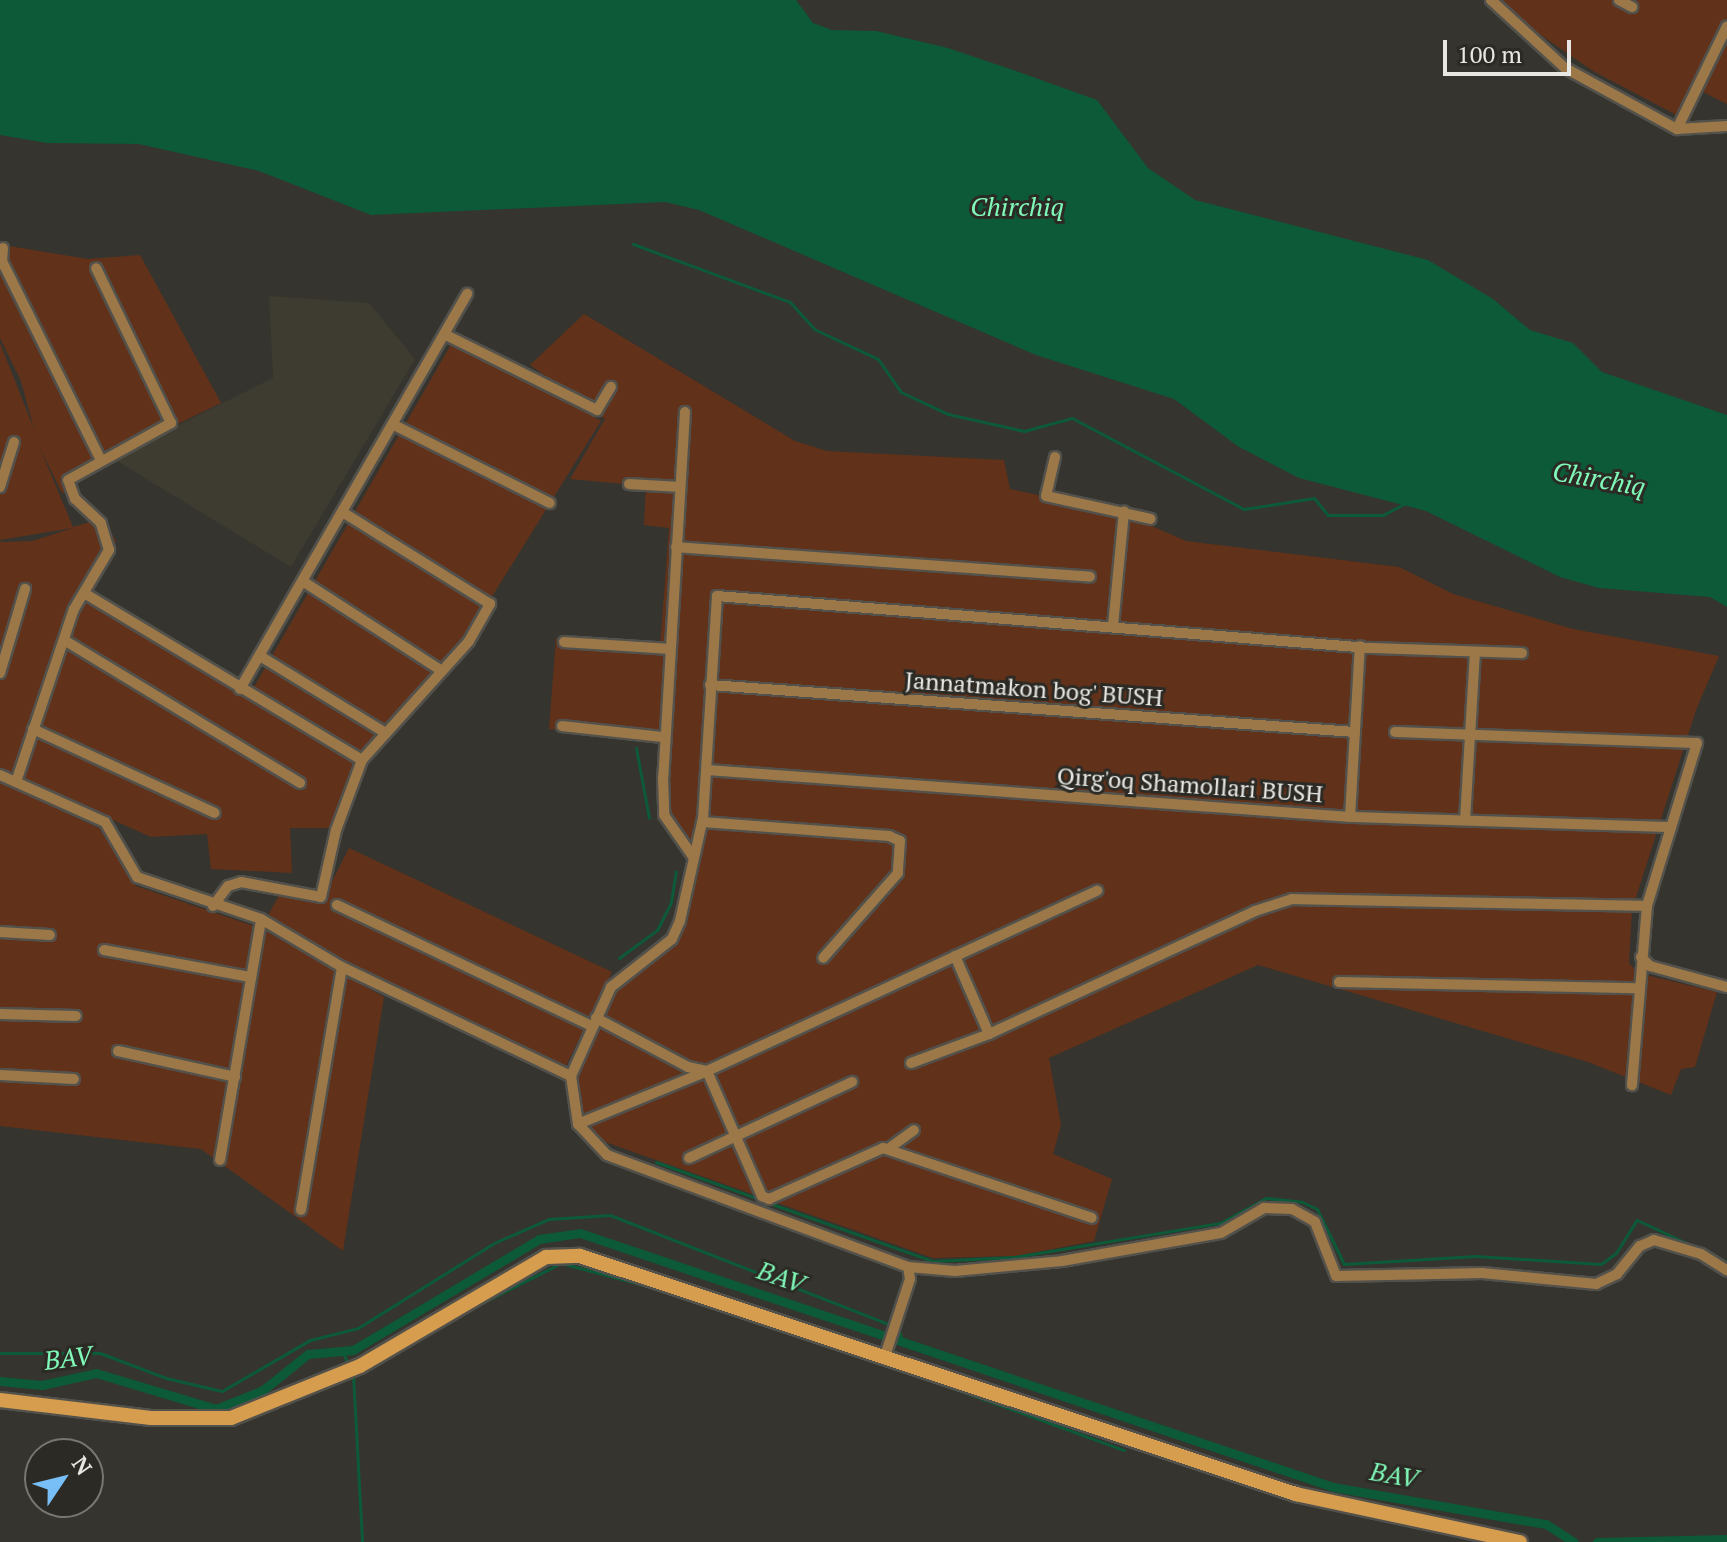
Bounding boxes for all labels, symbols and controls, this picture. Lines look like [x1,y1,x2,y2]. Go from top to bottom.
scale bar [1447,24,1575,74]
text: 100 m [1457,38,1522,70]
water label: Chirchiq [970,191,1064,223]
water label: Chirchiq [1550,456,1648,502]
street label: Jannatmakon bog' BUSH [904,666,1164,712]
street label: Qirg'oq Shamollari BUSH [1056,761,1324,809]
water label: BAV [753,1254,809,1300]
water label: BAV [42,1340,94,1376]
north arrow [24,1438,104,1518]
text: N [66,1450,99,1480]
water label: BAV [1368,1455,1420,1495]

